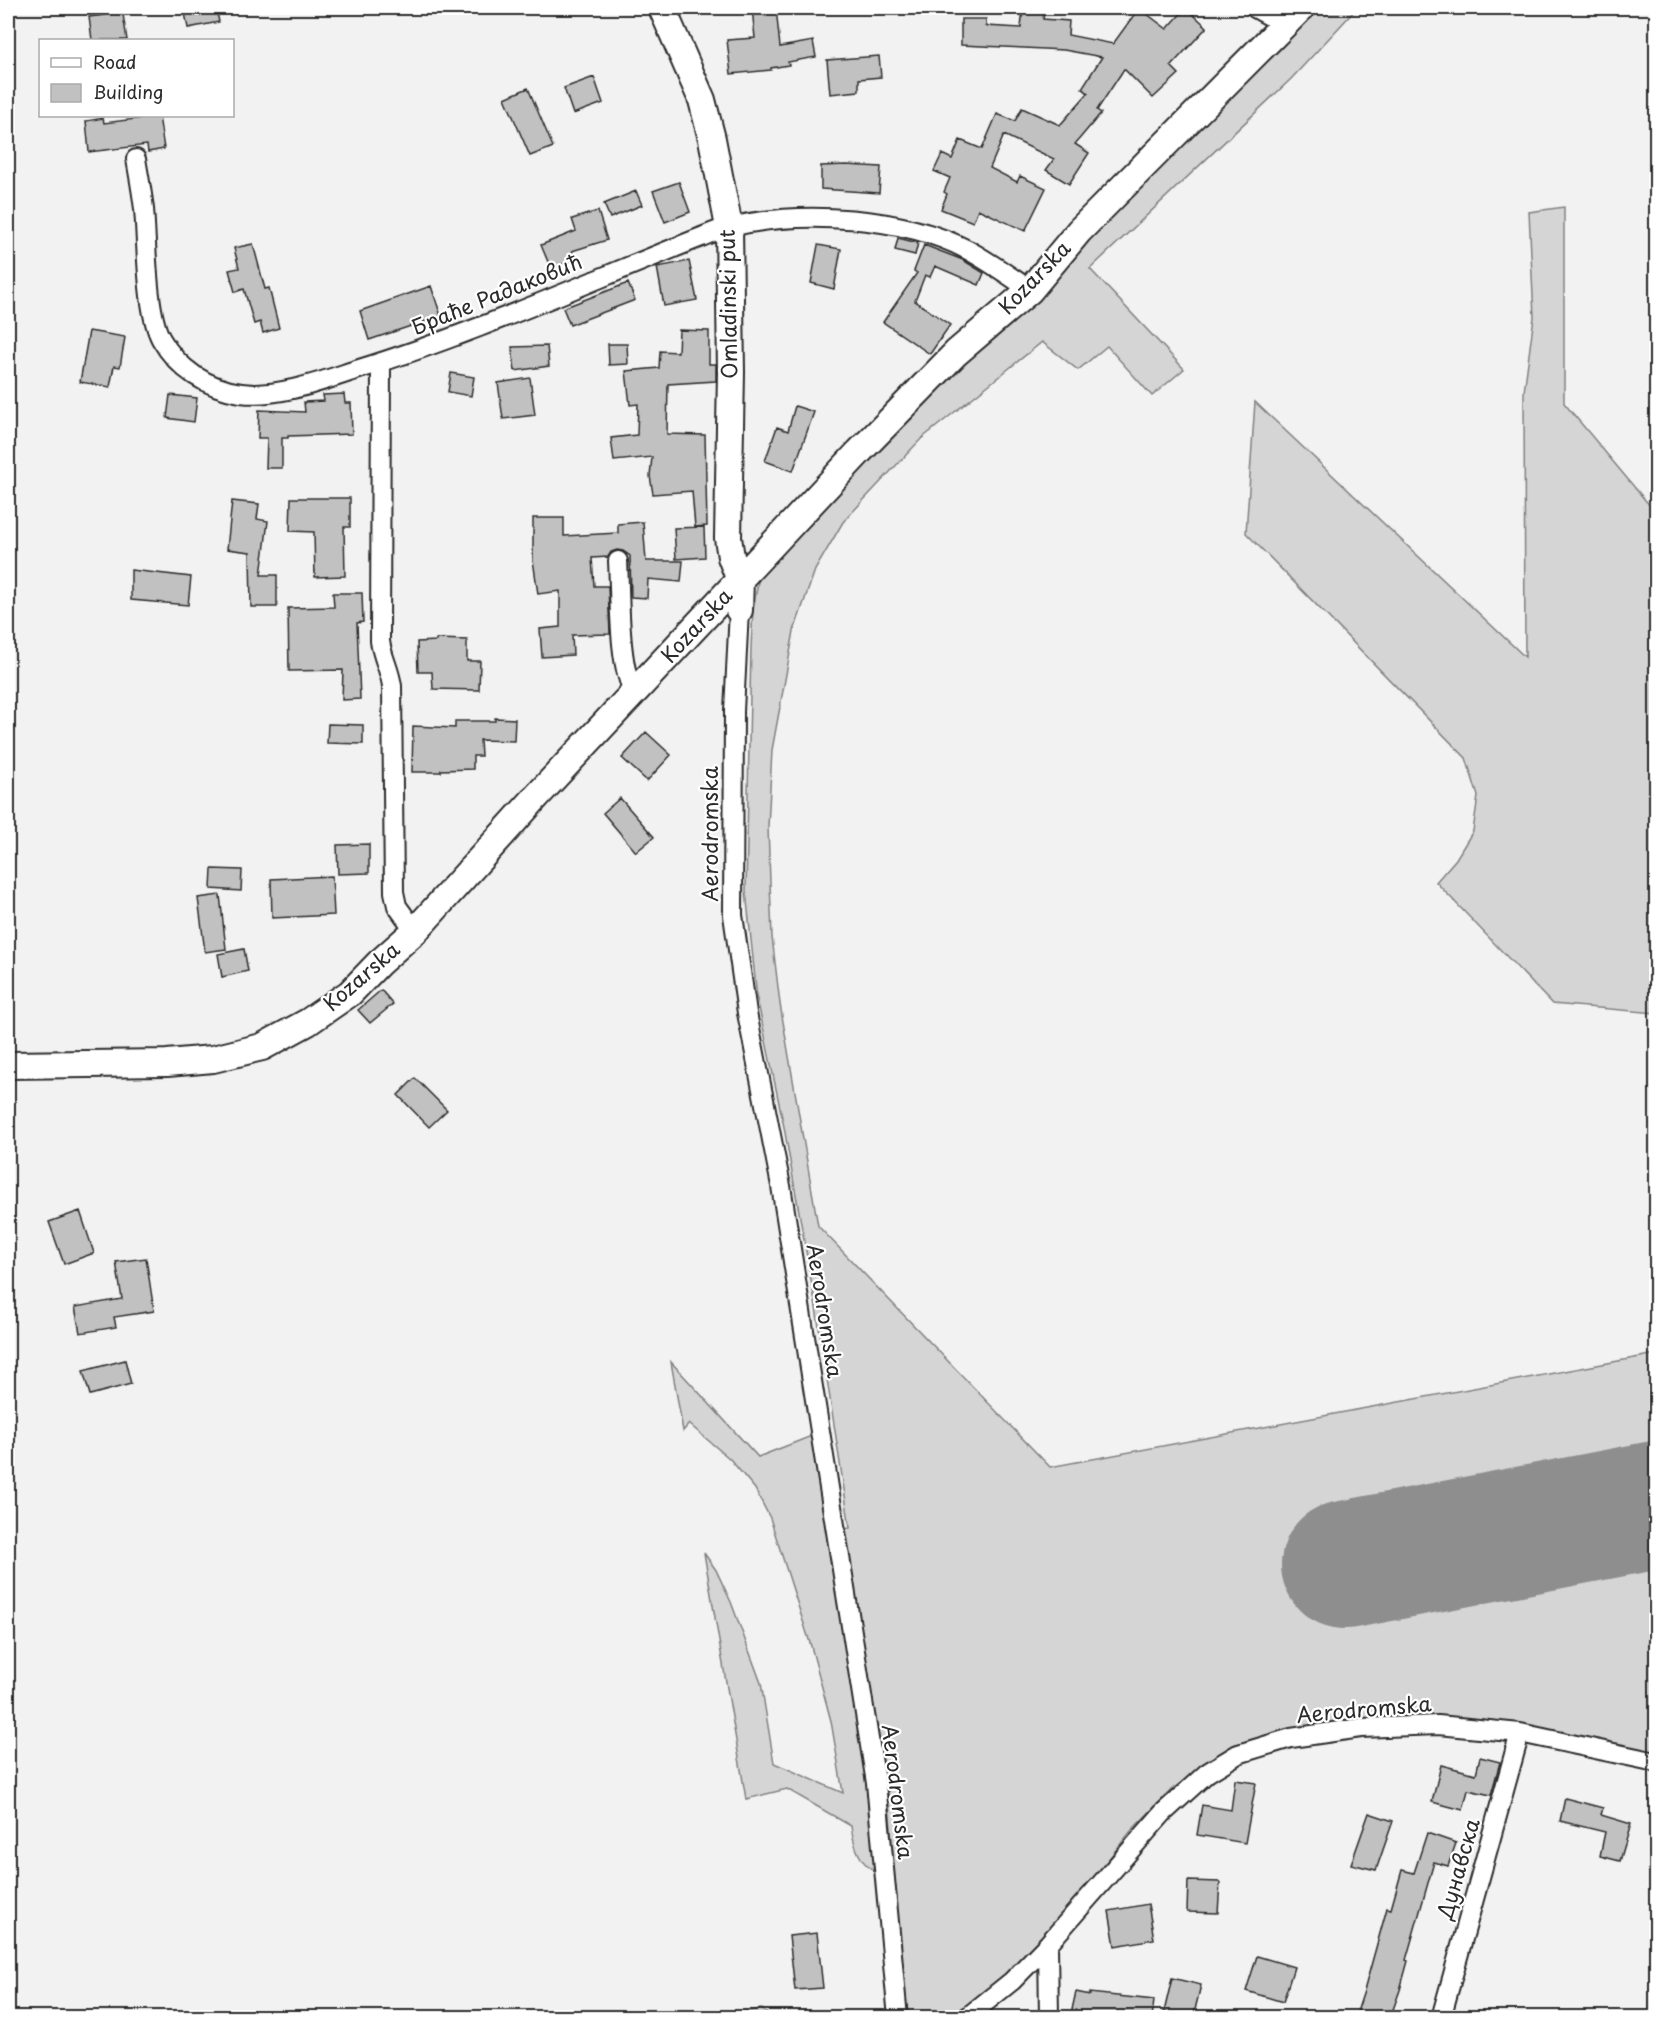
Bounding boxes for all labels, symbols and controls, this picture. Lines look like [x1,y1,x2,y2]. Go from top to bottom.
legend [39,39,234,117]
text: Road [93,48,137,75]
text: Building [93,78,163,105]
street label: Omladinski put [710,229,744,379]
street label: Kozarska [990,232,1077,321]
street label: Браће Радаковић [406,244,586,342]
street label: Kozarska [652,580,739,669]
street label: Aerodromska [693,766,725,902]
street label: Kozarska [315,933,406,1018]
street label: Aerodromska [800,1241,852,1380]
street label: Aerodromska [1295,1686,1433,1730]
street label: Aerodromska [875,1723,923,1861]
street label: Дунавска [1427,1814,1487,1924]

